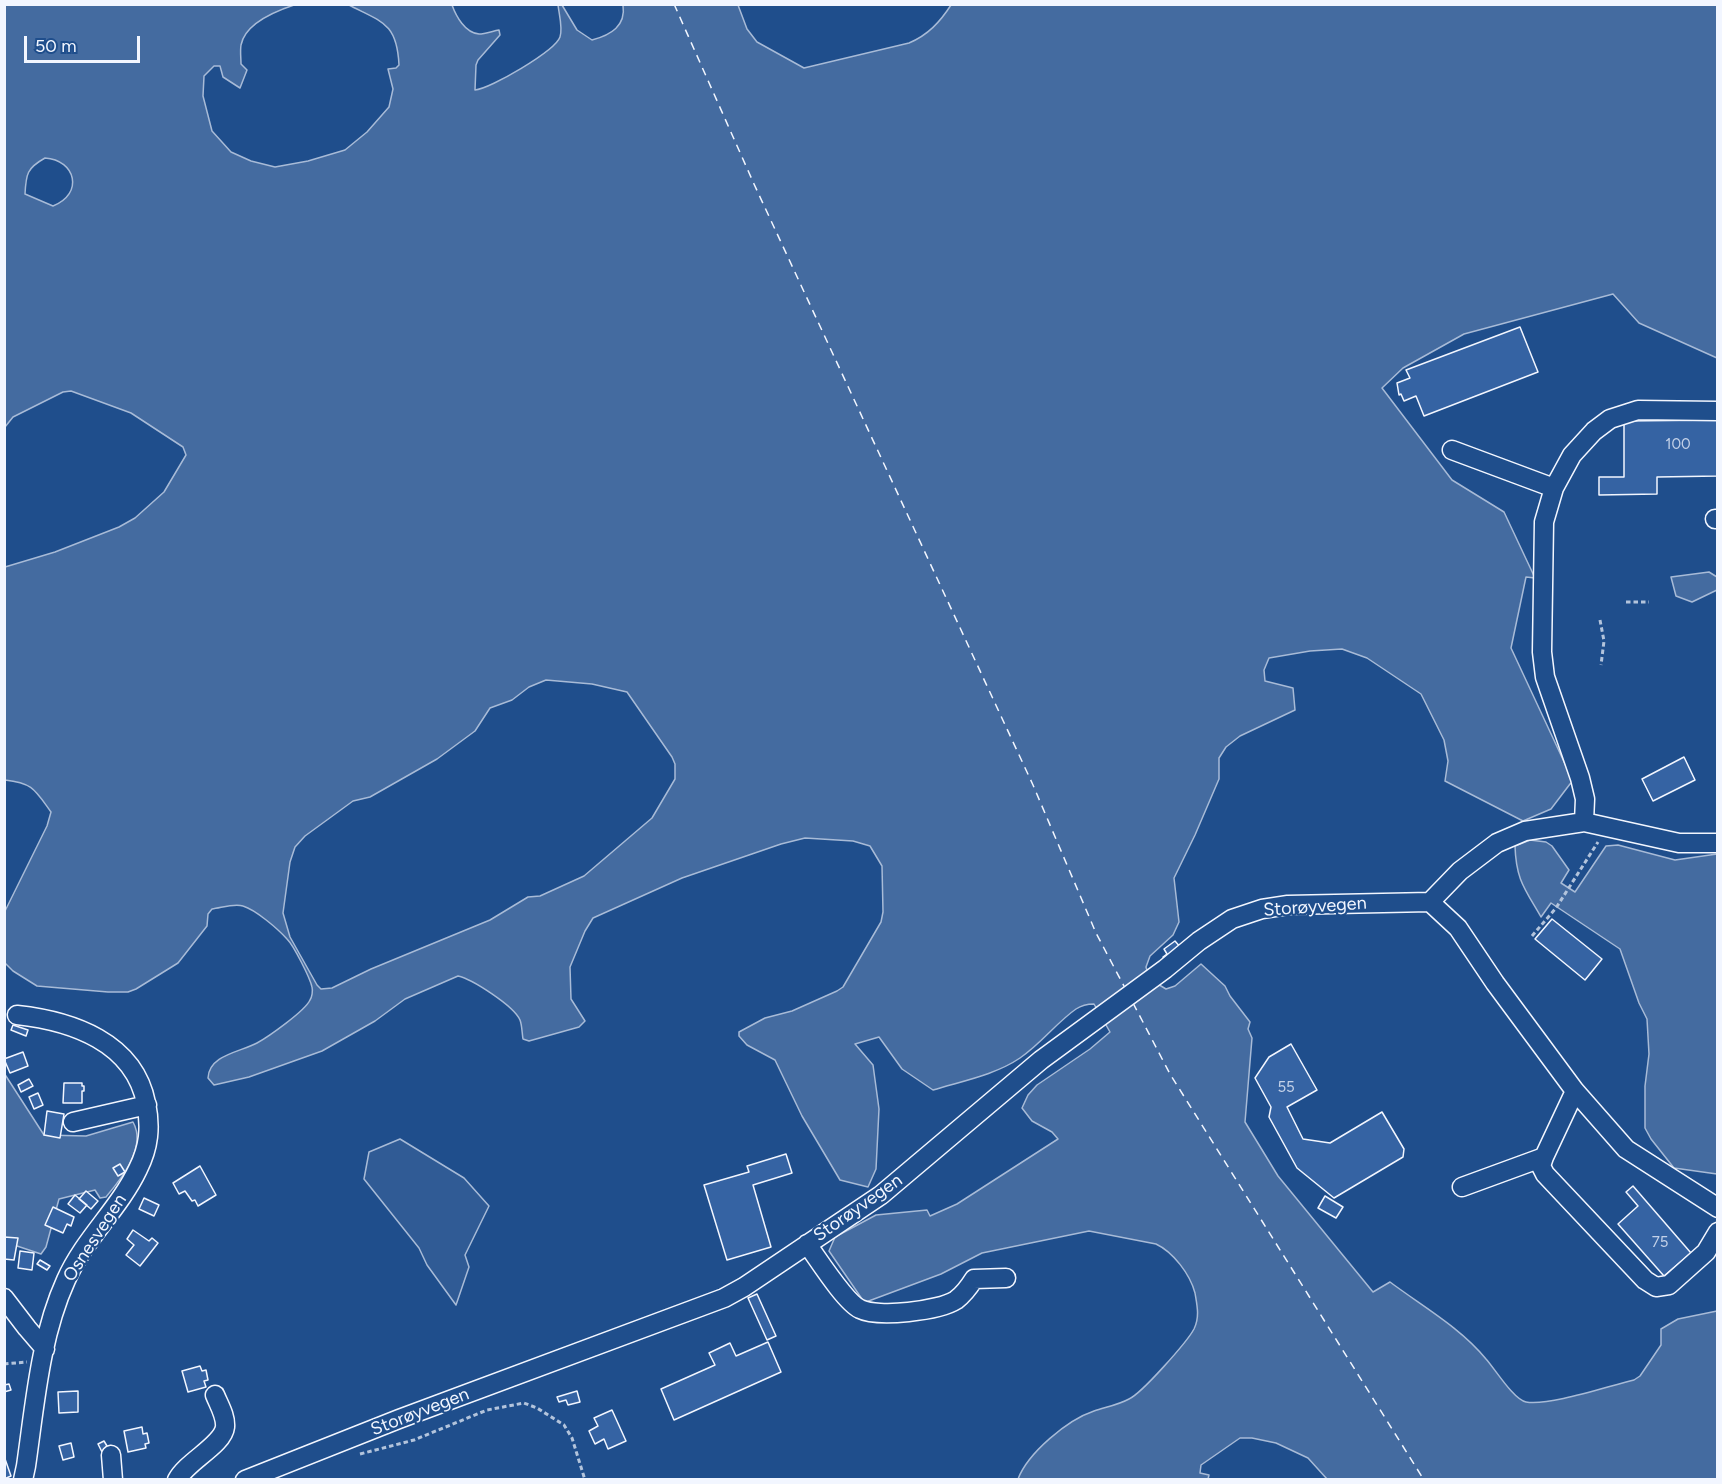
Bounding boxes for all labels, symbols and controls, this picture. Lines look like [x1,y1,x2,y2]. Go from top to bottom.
scale bar [27,24,142,62]
text: 50 m [35,35,77,57]
house number: 100 [1665,436,1691,454]
street label: Storøyvegen [1263,893,1367,921]
house number: 55 [1277,1079,1295,1097]
street label: Storøyvegen [809,1169,907,1247]
street label: Osnesvegen [59,1190,131,1286]
house number: 75 [1652,1234,1668,1252]
street label: Storøyvegen [368,1383,472,1441]

